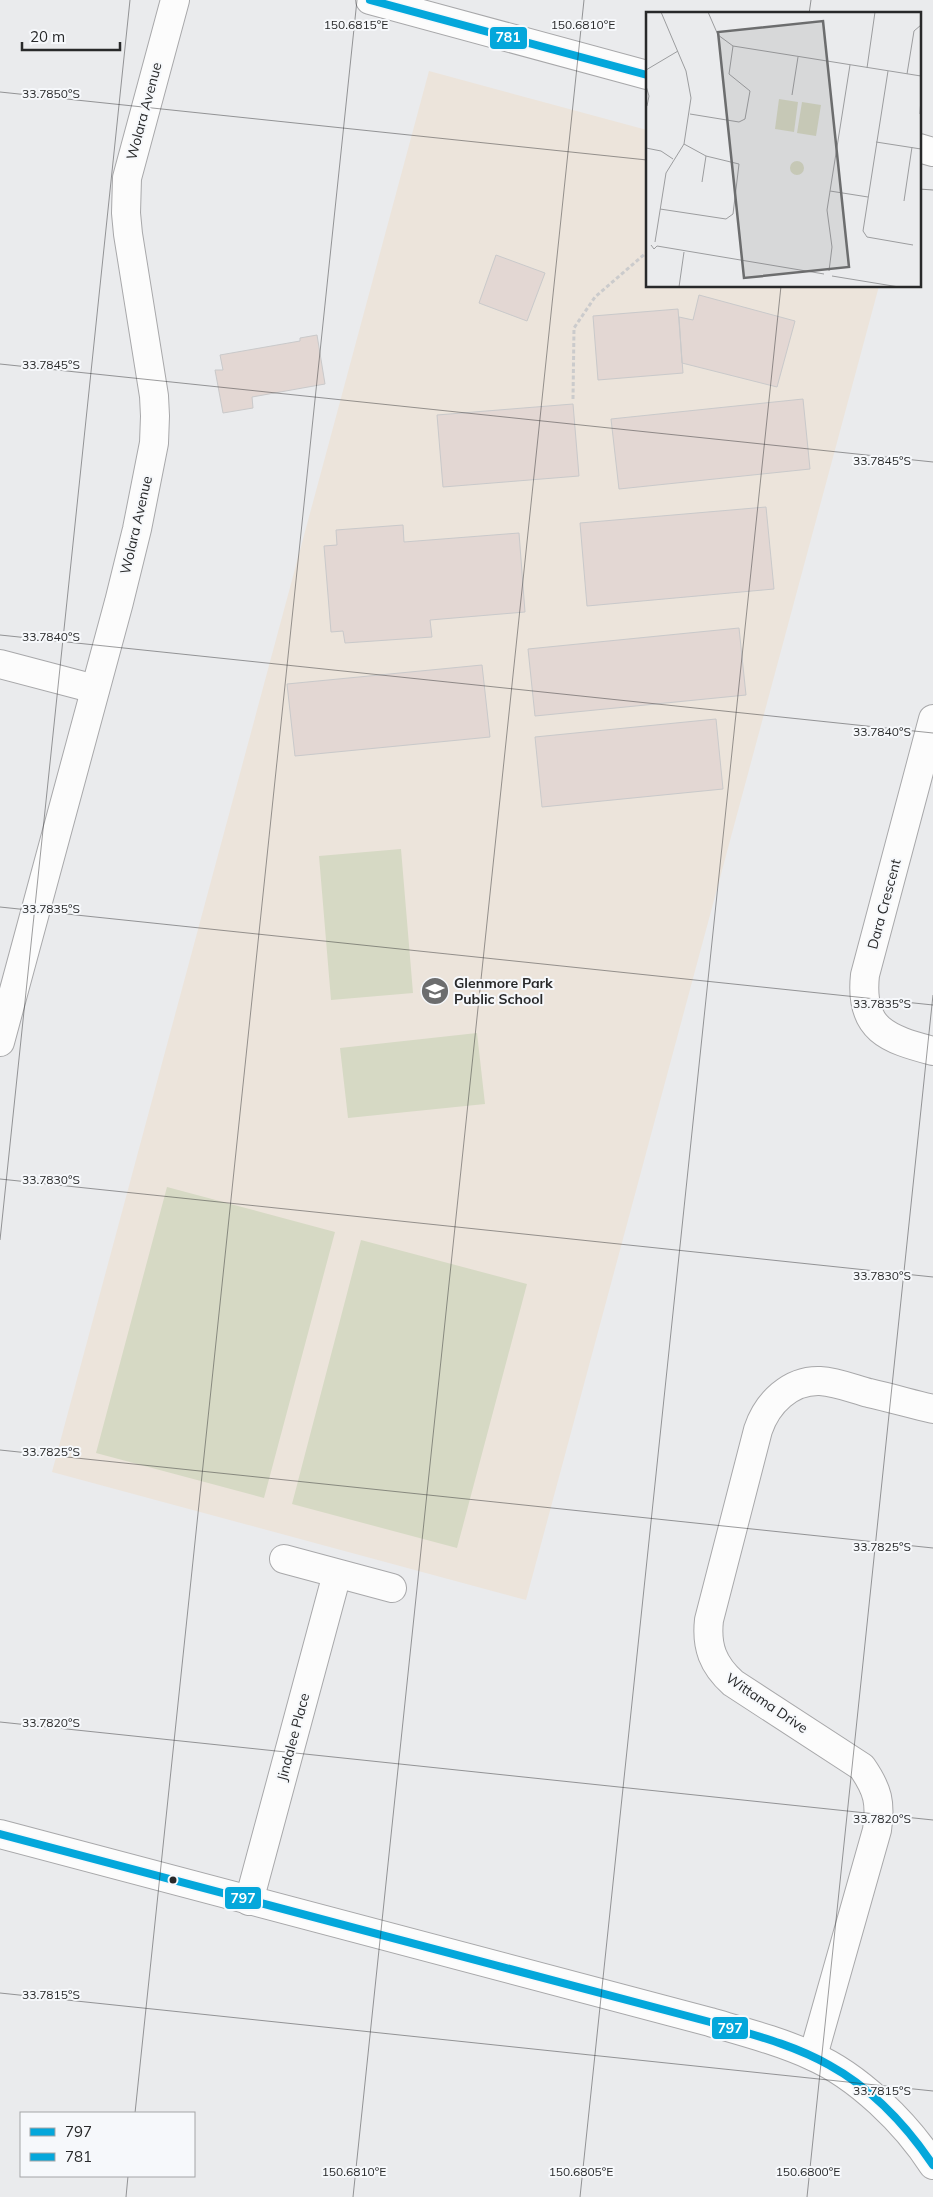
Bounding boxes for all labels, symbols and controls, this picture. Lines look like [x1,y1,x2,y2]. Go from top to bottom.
inset map [646,12,920,288]
text: 150.6815°E [324,17,388,32]
text: 150.6810°E [551,17,615,32]
scale bar [22,20,120,52]
line badge: 781 [489,26,528,50]
text: 20 m [30,27,65,46]
text: 781 [495,28,521,46]
street label: Wolara Avenue [122,60,166,162]
text: 33.7850°S [22,86,80,101]
text: 33.7845°S [22,357,80,372]
text: 33.7845°S [853,453,911,468]
street label: Wolara Avenue [116,474,156,576]
text: 33.7840°S [22,629,80,644]
text: 33.7840°S [853,724,911,739]
street label: Dara Crescent [863,857,905,951]
text: 33.7835°S [22,901,80,916]
place label: Glenmore Park Public School [454,974,553,1008]
school or university icon: Glenmore Park Public School [420,976,450,1006]
text: 33.7835°S [853,996,911,1011]
text: 33.7830°S [22,1172,80,1187]
text: 33.7830°S [853,1268,911,1283]
text: 33.7825°S [22,1444,80,1459]
text: 33.7825°S [853,1539,911,1554]
street label: Wittama Drive [723,1669,811,1737]
street label: Jindalee Place [273,1691,313,1783]
text: 33.7820°S [22,1715,80,1730]
text: 33.7820°S [853,1811,911,1826]
unlabelled marker [168,1875,178,1885]
line badge: 797 [224,1886,262,1910]
text: 797 [230,1889,256,1907]
text: 33.7815°S [22,1987,80,2002]
line badge: 797 [711,2016,749,2040]
text: 797 [717,2019,743,2037]
text: 33.7815°S [853,2083,911,2098]
legend [20,2112,195,2177]
text: 797 [65,2122,92,2141]
text: 781 [65,2147,92,2166]
text: 150.6810°E [322,2164,386,2179]
text: 150.6805°E [549,2164,613,2179]
text: 150.6800°E [776,2164,840,2179]

